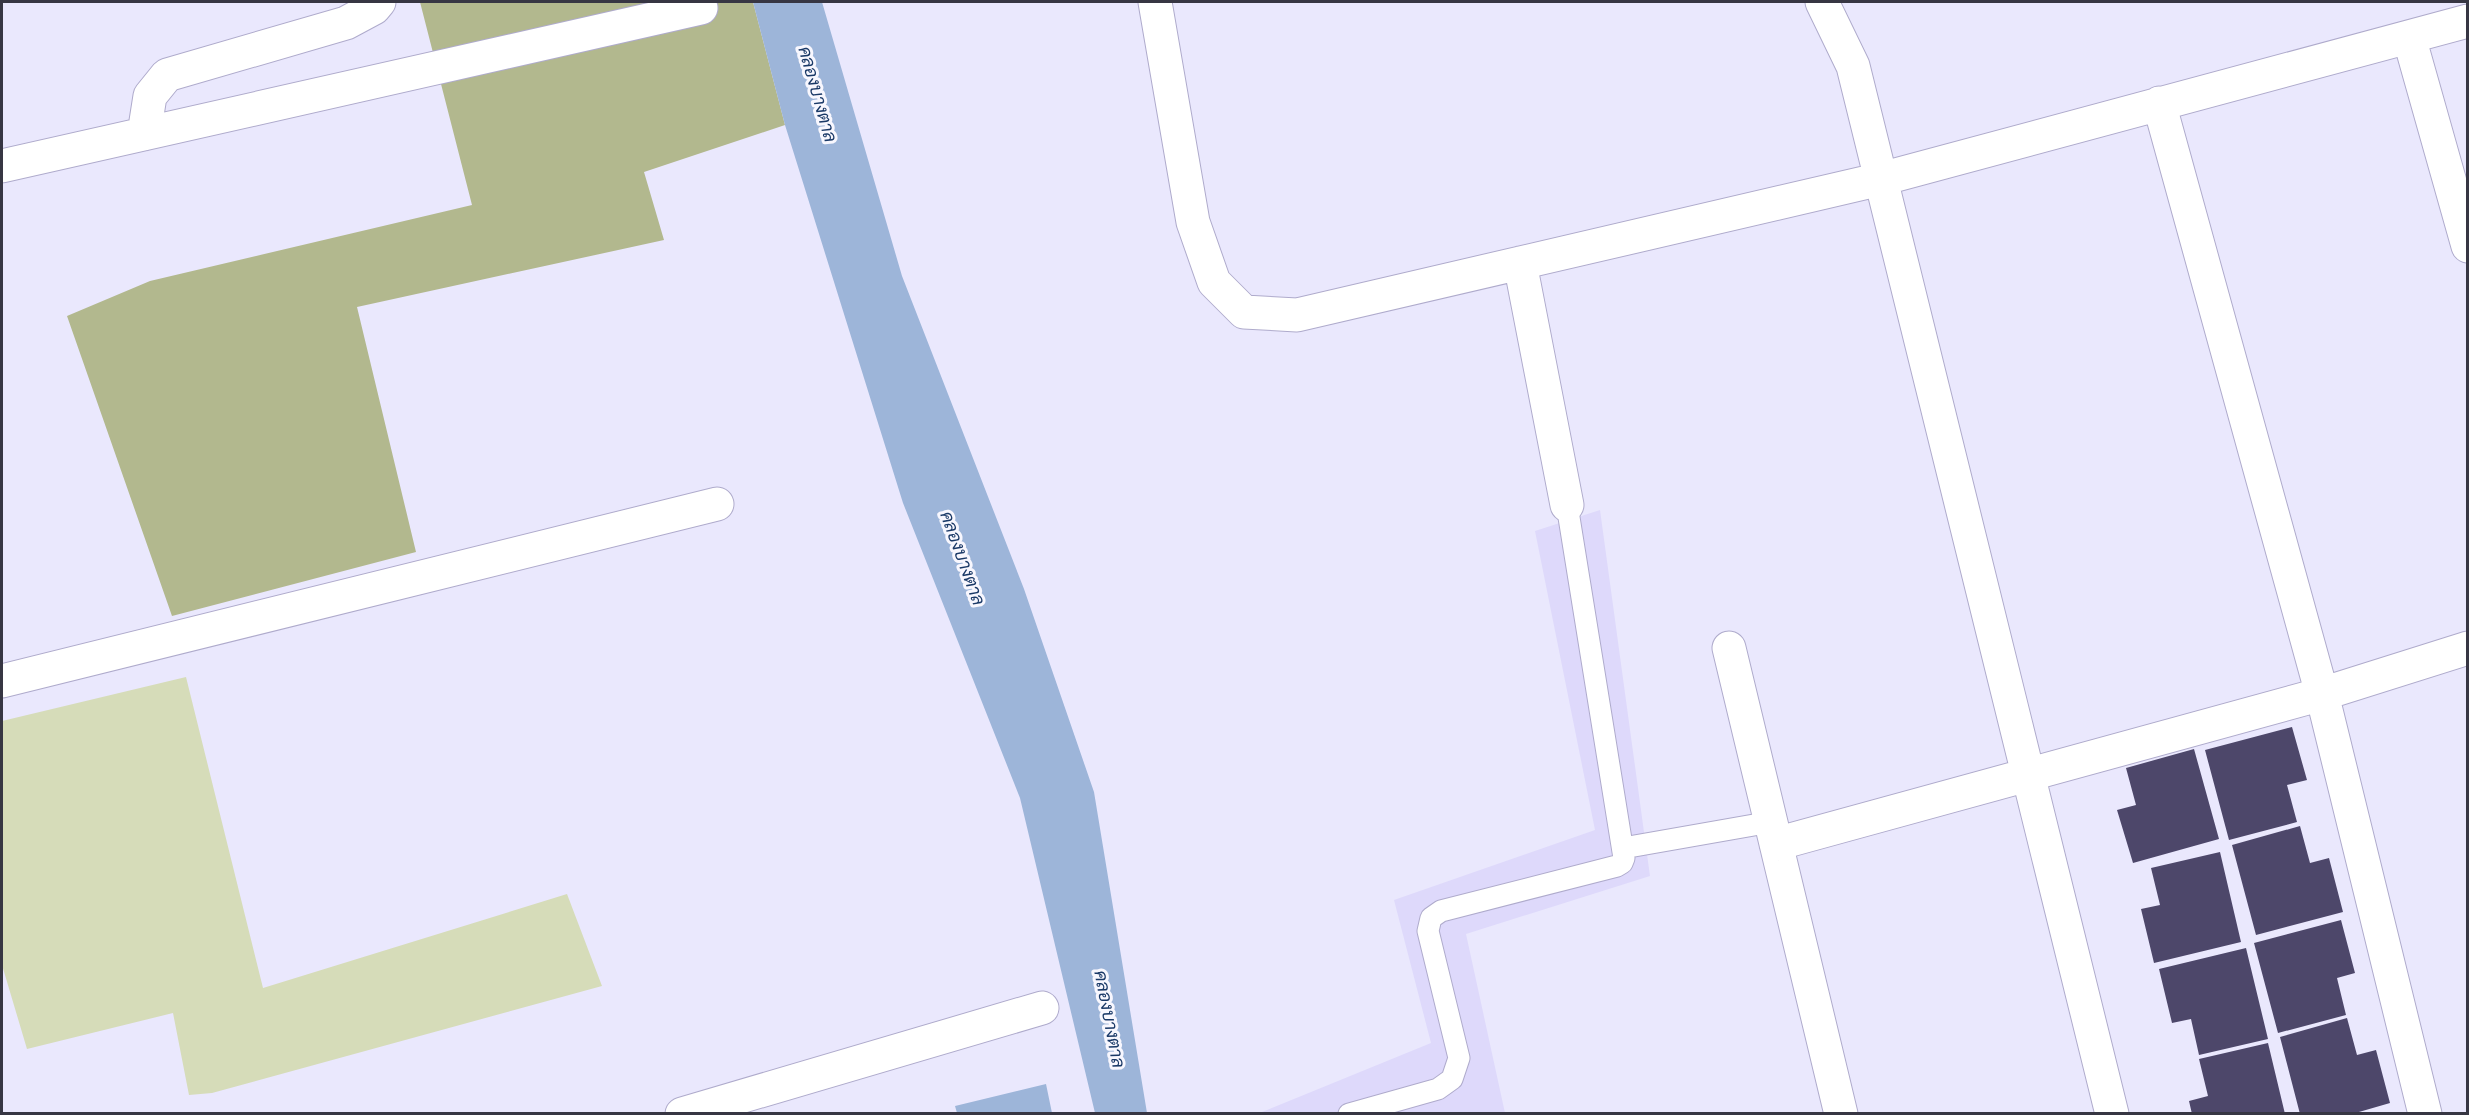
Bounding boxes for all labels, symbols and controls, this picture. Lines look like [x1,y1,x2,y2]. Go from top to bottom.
water label: คลองบางตาล [792,43,844,145]
water label: คลองบางตาล [934,507,992,609]
water label: คลองบางตาล [1088,968,1132,1070]

